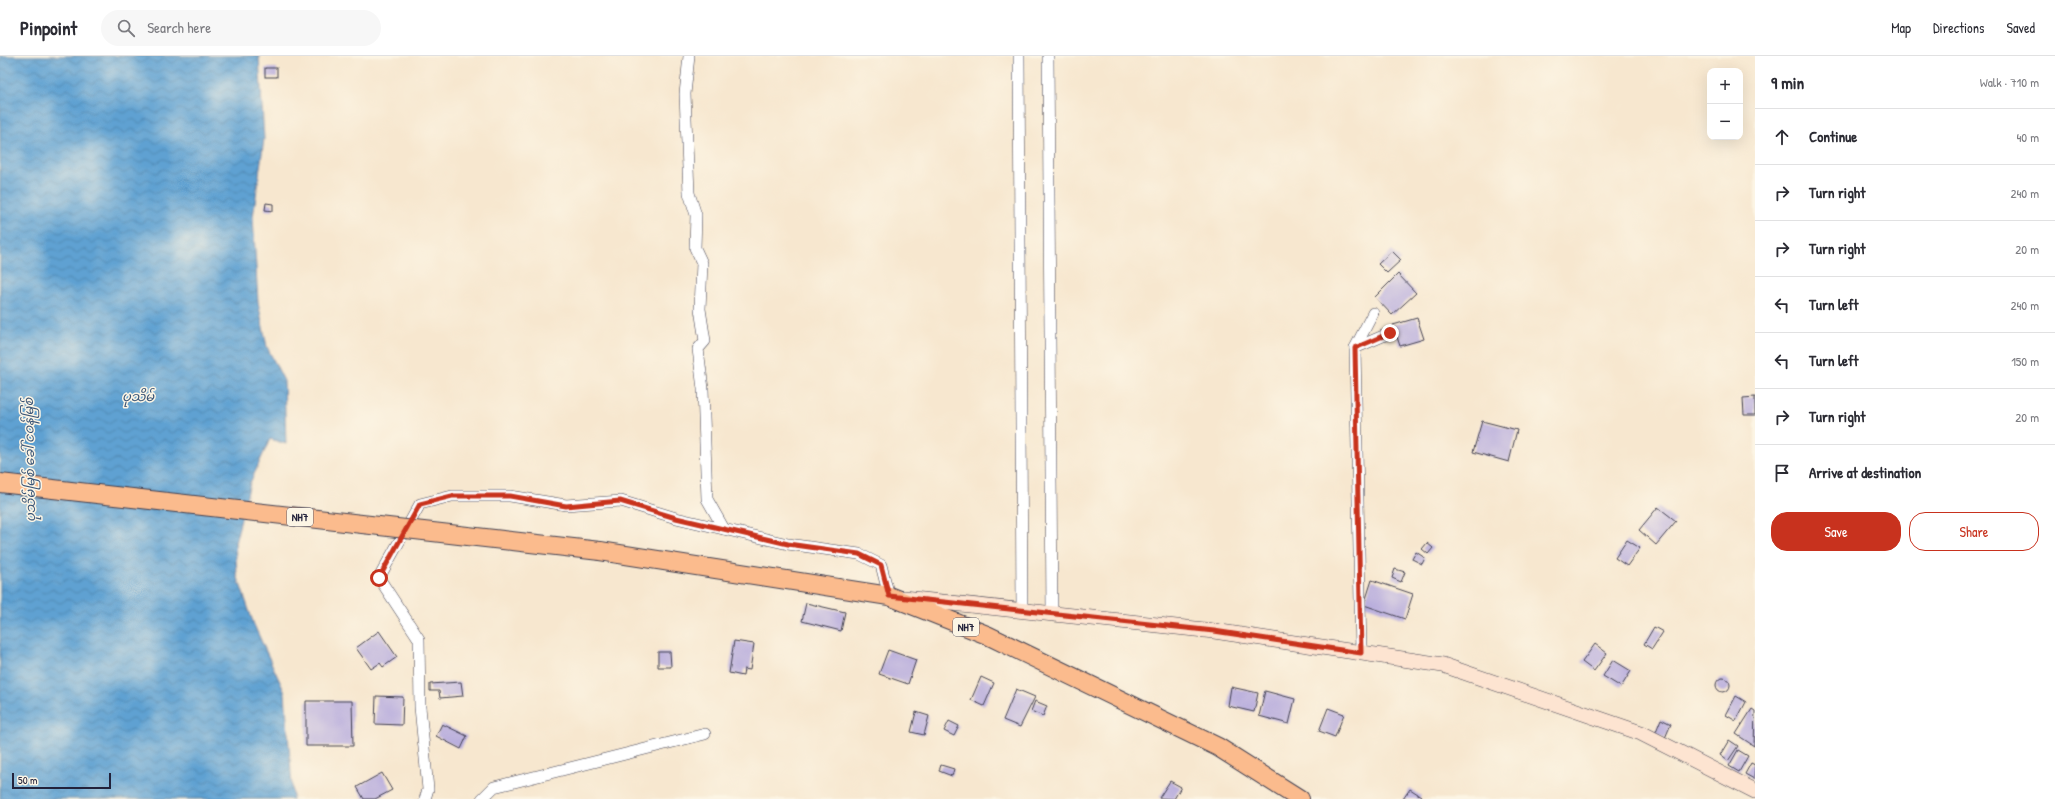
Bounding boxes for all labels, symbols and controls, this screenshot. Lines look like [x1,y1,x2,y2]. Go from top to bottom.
search box [101,10,381,46]
text: Pinpoint [20,15,77,41]
icon: search [115,17,137,39]
text: Search here [147,17,211,38]
text: Map [1891,18,1911,37]
text: Directions [1933,18,1984,37]
text: Saved [2006,18,2035,37]
map controls [1707,68,1743,140]
button: + [1707,68,1743,104]
text: 9 min [1771,71,1804,94]
text: Walk · 710 m [1980,73,2039,91]
button: − [1707,104,1743,140]
icon: ahead [1771,126,1793,148]
text: Continue [1809,126,1857,147]
text: 40 m [2016,128,2039,146]
icon: right [1771,182,1793,204]
text: Turn right [1809,182,1865,203]
text: 240 m [2010,184,2039,202]
icon: right [1771,238,1793,260]
text: Turn right [1809,238,1865,259]
text: 20 m [2015,240,2039,258]
icon: left [1771,294,1793,316]
text: Turn left [1809,294,1859,315]
text: 240 m [2010,296,2039,314]
route end [1381,324,1399,342]
icon: left [1771,350,1793,372]
text: Turn left [1809,350,1859,371]
text: 150 m [2011,352,2039,370]
water label: ပုသိမ် [122,387,156,408]
water label: ပုသိမ်မြစ် ခေါ် ငဝန်မြစ် [19,396,42,522]
icon: right [1771,406,1793,428]
text: Turn right [1809,406,1865,427]
text: 20 m [2015,408,2039,426]
icon: arrive [1771,462,1793,484]
text: Arrive at destination [1809,462,1921,483]
road number: NH7 [287,508,313,526]
button: Save [1771,512,1901,551]
button: Share [1909,512,2039,551]
route start [370,569,388,587]
road number: NH7 [953,618,979,636]
scale bar [12,771,111,790]
text: 50 m [18,773,38,787]

